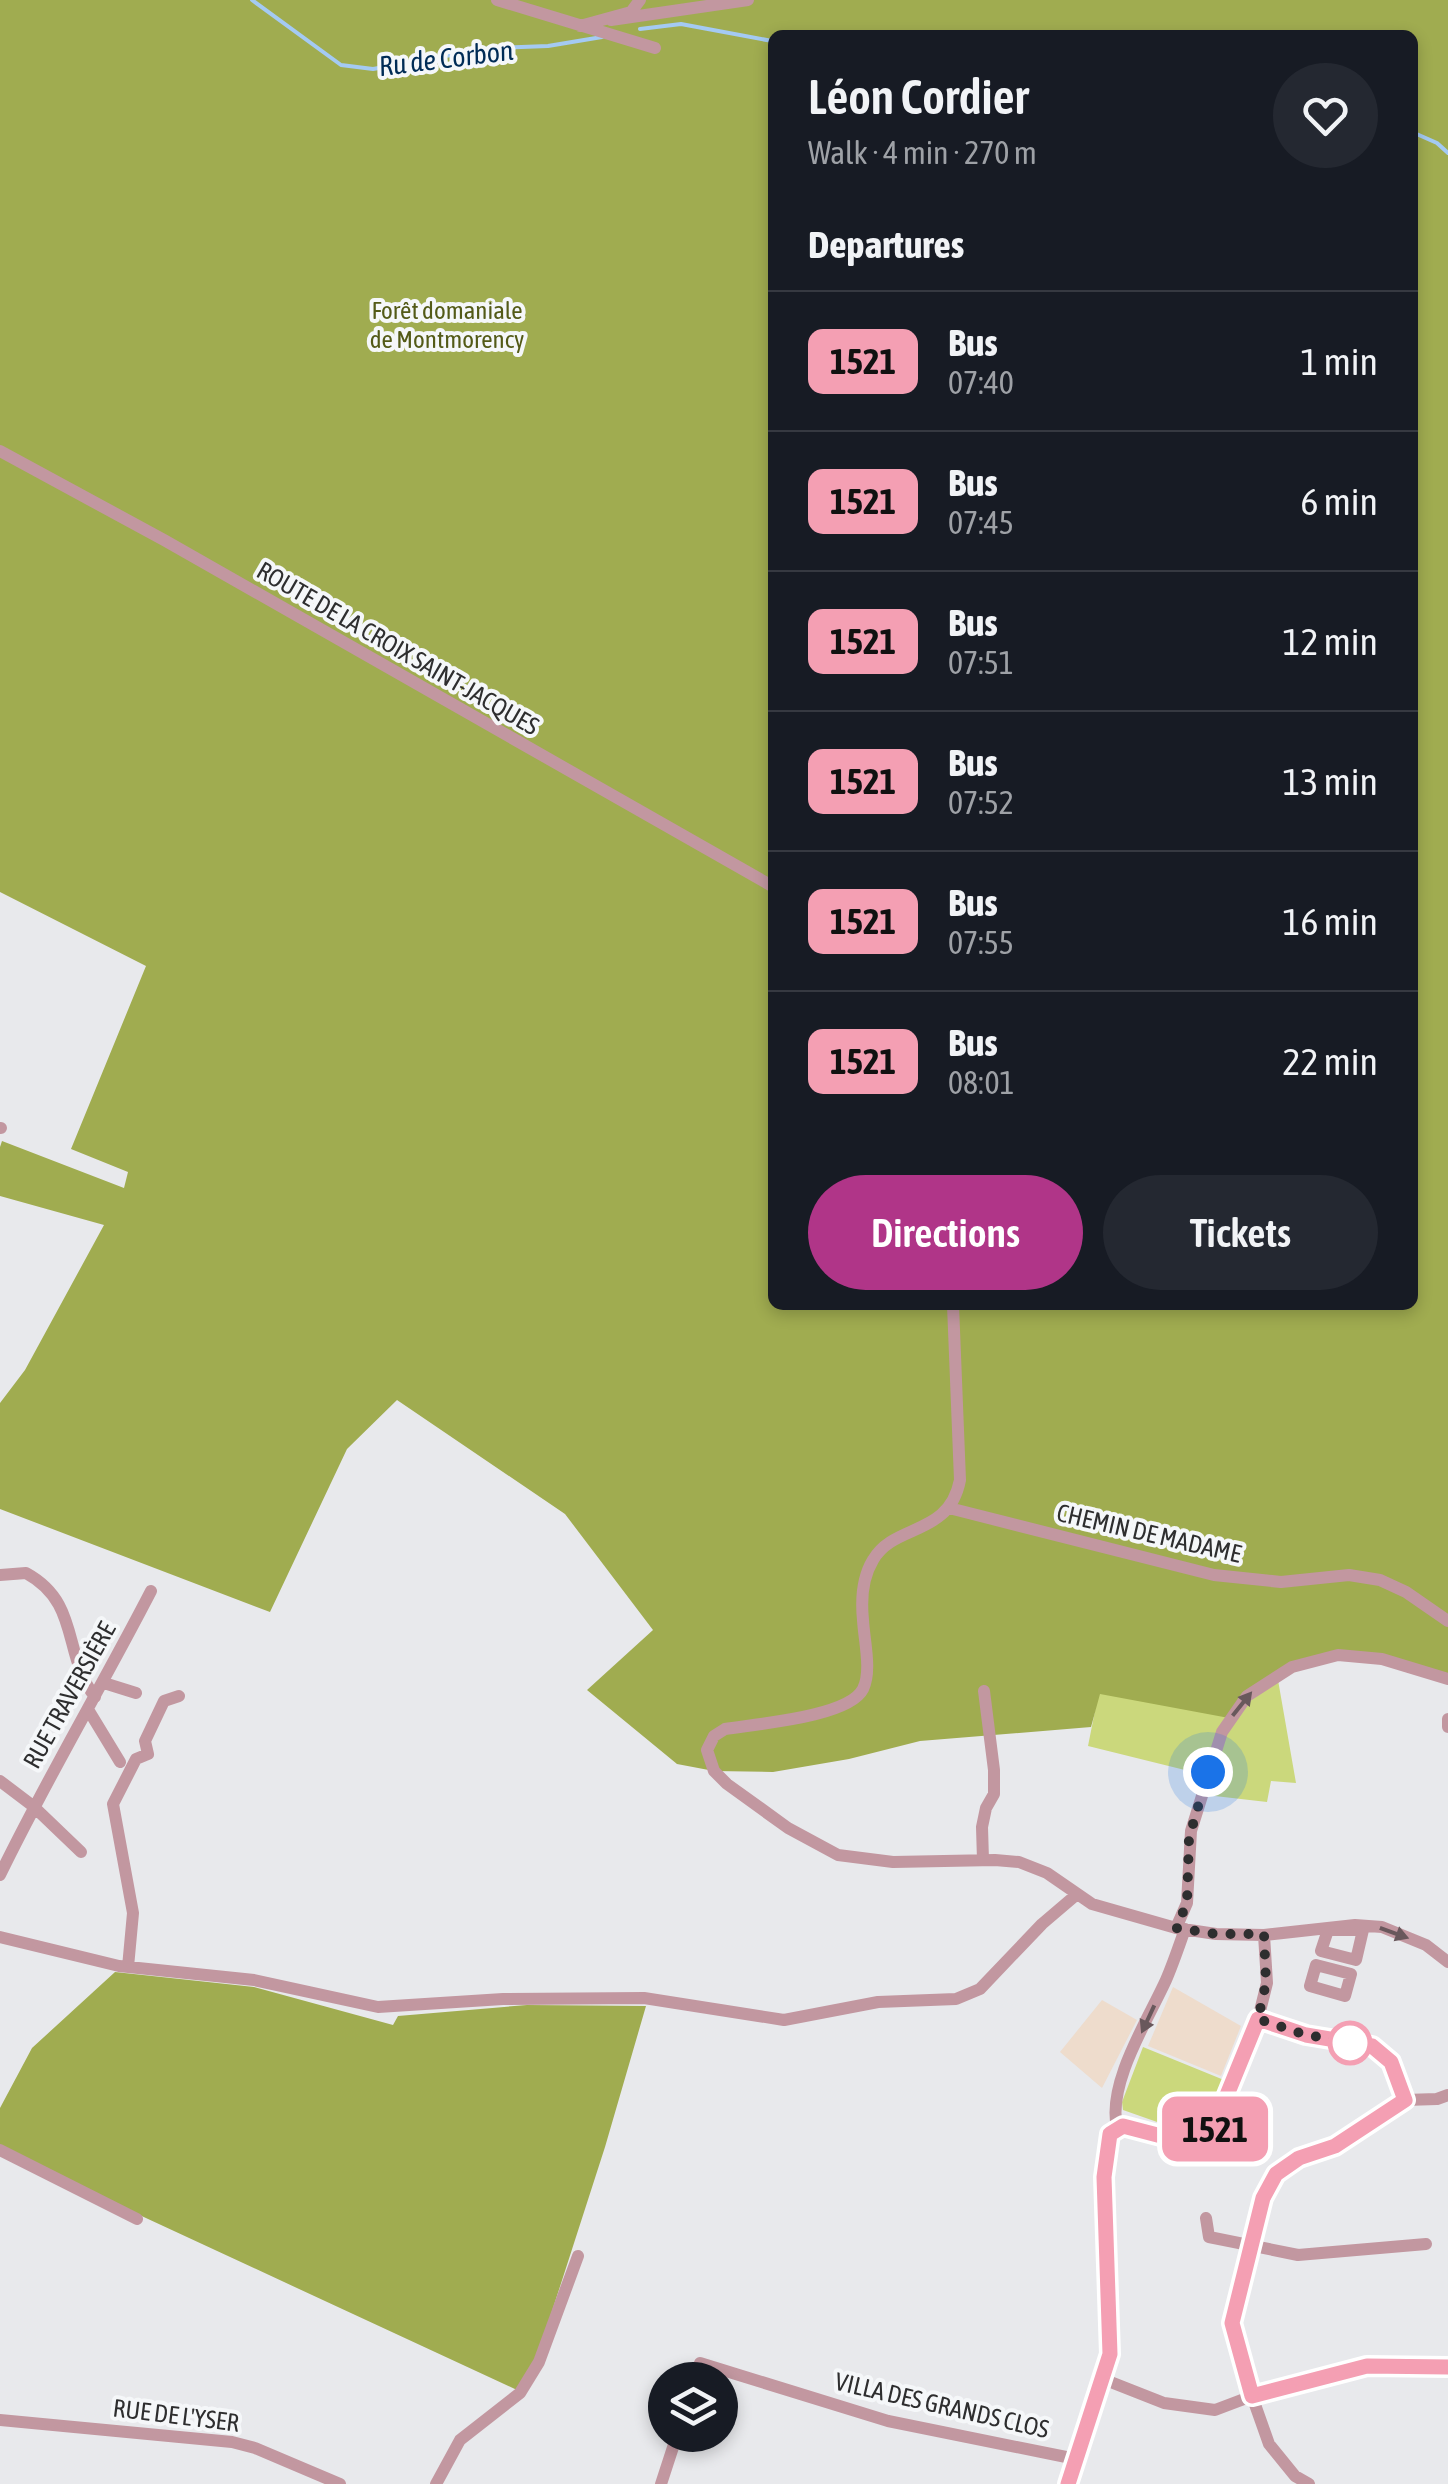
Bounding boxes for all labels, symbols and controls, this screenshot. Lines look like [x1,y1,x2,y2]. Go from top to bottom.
water label: Ru de Corbon [377,34,515,82]
button: heart [1273,63,1378,168]
text: Léon Cordier [808,69,1029,124]
text: Walk · 4 min · 270 m [808,134,1037,171]
text: Departures [808,223,964,266]
park label: Forêt domaniale de Montmorency [370,296,524,353]
text: Bus [948,321,998,364]
text: 1 min [1300,340,1378,383]
text: 1521 [830,341,896,381]
text: 07:40 [948,364,1014,401]
text: Bus [948,461,998,504]
text: 6 min [1300,480,1378,523]
text: 1521 [830,481,896,521]
text: 07:45 [948,504,1014,541]
street label: ROUTE DE LA CROIX SAINT-JACQUES [252,556,544,740]
text: Bus [948,601,998,644]
text: 12 min [1283,620,1378,663]
text: 1521 [830,621,896,661]
text: 07:51 [948,644,1014,681]
text: Bus [948,741,998,784]
text: 13 min [1283,760,1378,803]
text: 1521 [830,761,896,801]
text: 07:52 [948,784,1014,821]
text: Bus [948,881,998,924]
text: 16 min [1283,900,1378,943]
text: 1521 [830,901,896,941]
text: 07:55 [948,924,1014,961]
text: Bus [948,1021,998,1064]
text: 22 min [1283,1040,1378,1083]
text: 1521 [830,1041,896,1081]
text: 08:01 [948,1064,1015,1101]
button: Directions [808,1175,1083,1290]
button: Tickets [1103,1175,1378,1290]
street label: CHEMIN DE MADAME [1054,1498,1244,1568]
street label: RUE TRAVERSIÈRE [17,1617,121,1773]
one-way arrow [1231,1692,1252,1717]
your location [1183,1747,1233,1797]
one-way arrow [1379,1926,1409,1941]
one-way arrow [1140,2004,1156,2034]
unlabelled marker [1329,2022,1371,2064]
line badge: 1521 [1145,2096,1285,2162]
text: 1521 [1182,2109,1248,2149]
map controls [648,2362,738,2452]
button: layers [648,2362,738,2452]
street label: VILLA DES GRANDS CLOS [832,2367,1052,2443]
street label: RUE DE L'YSER [111,2393,241,2437]

